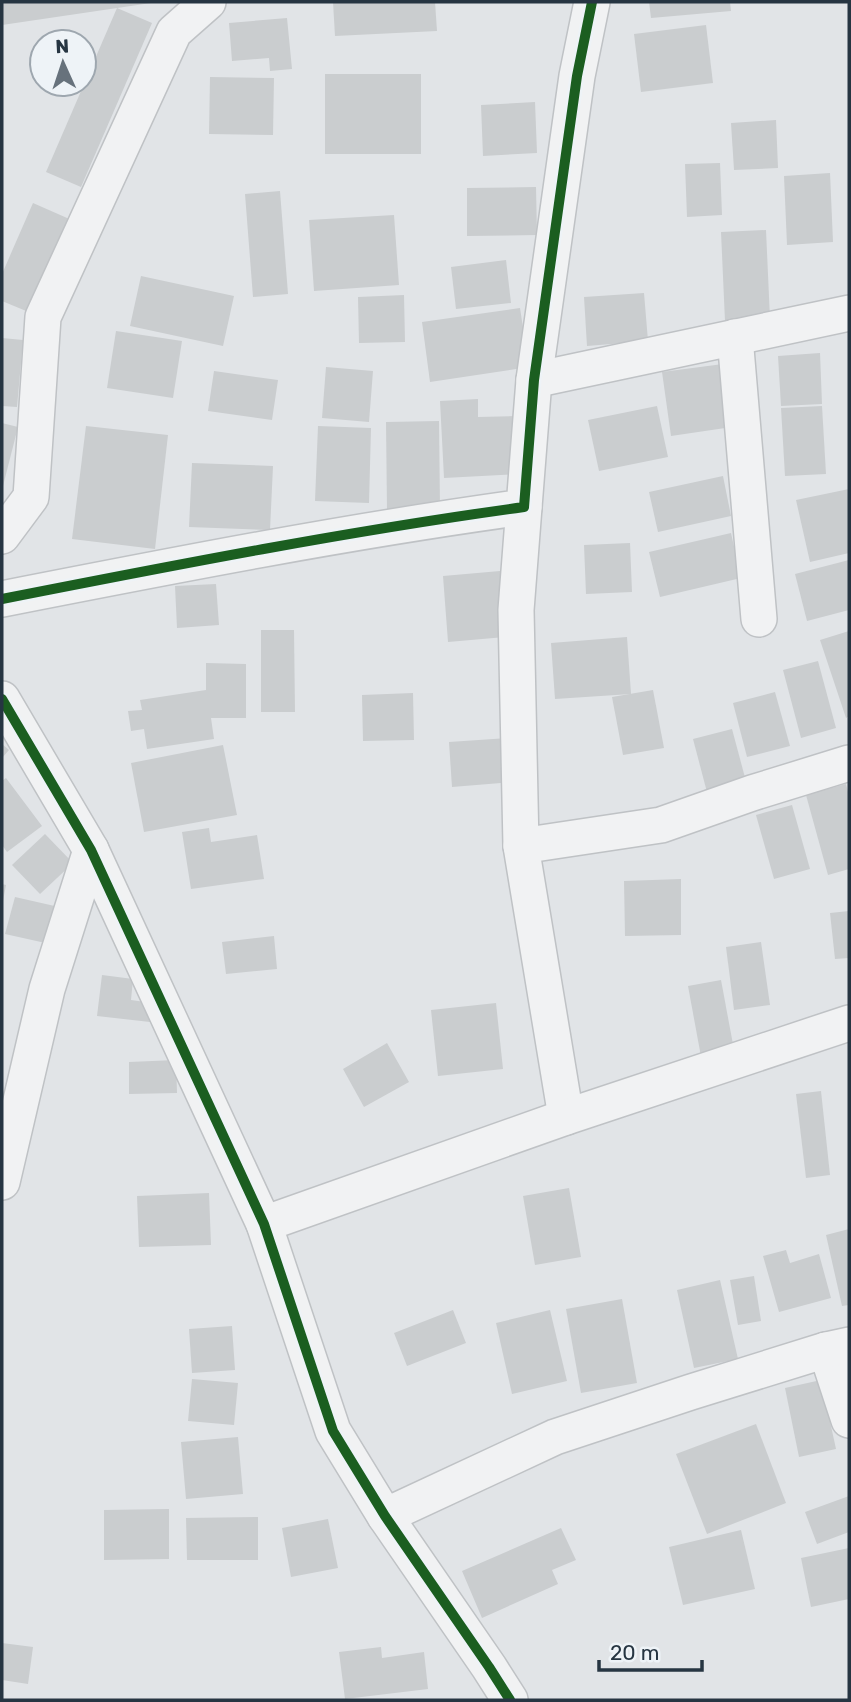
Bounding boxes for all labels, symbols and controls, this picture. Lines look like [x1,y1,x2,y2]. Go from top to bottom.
north arrow [28,28,98,98]
text: N [55,35,70,58]
scale bar [599,1628,702,1672]
text: 20 m [610,1640,659,1665]

